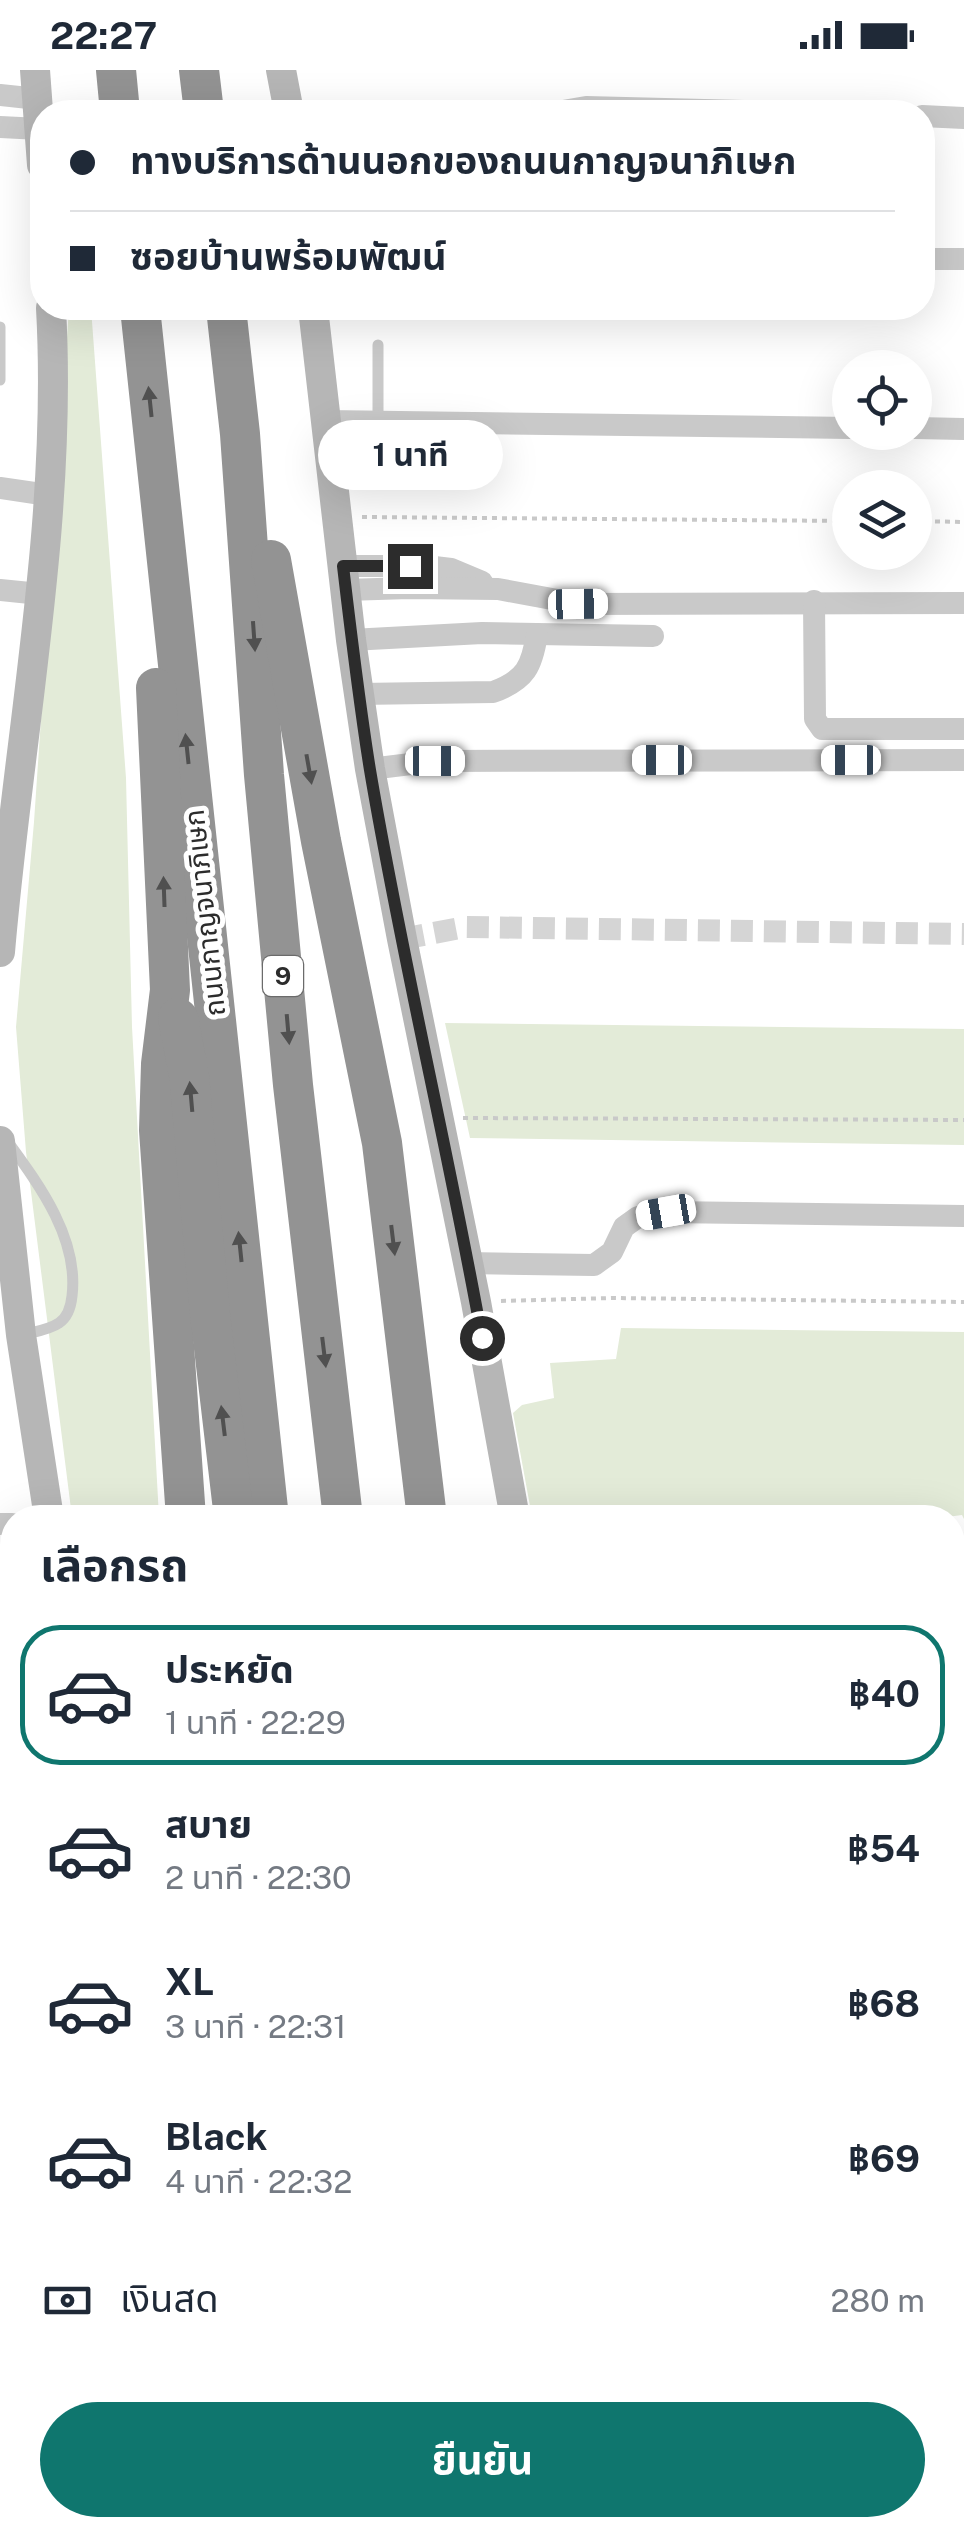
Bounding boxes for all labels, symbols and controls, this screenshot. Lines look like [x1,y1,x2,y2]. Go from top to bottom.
text: 22:27 [50,13,157,58]
text: ทางบริการด้านนอกของถนนกาญจนาภิเษก [130,138,796,183]
text: ซอยบ้านพร้อมพัฒน์ [130,234,447,279]
map controls [832,350,932,570]
button: locate [832,350,932,450]
one-way arrow [142,385,158,417]
callout: 1 นาที [318,421,502,491]
text: 1 นาที [372,436,449,473]
button: layers [832,470,932,570]
route end [388,544,433,589]
car [548,588,608,620]
one-way arrow [246,620,262,652]
one-way arrow [179,733,195,765]
car [632,745,692,775]
car [821,745,881,775]
car [405,746,465,776]
one-way arrow [302,754,317,785]
street label: ถนนกาญจนาภิเษก [177,808,231,1018]
one-way arrow [156,876,172,908]
road number: 9 [263,956,303,996]
one-way arrow [280,1014,296,1046]
one-way arrow [183,1081,199,1113]
car [634,1192,698,1232]
one-way arrow [385,1224,401,1256]
one-way arrow [232,1230,248,1262]
route start [460,1316,505,1361]
one-way arrow [316,1337,332,1369]
one-way arrow [215,1404,231,1436]
text: เลือกรถ [40,1538,188,1591]
text: ประหยัด [165,1647,294,1692]
icon: car [45,1650,135,1740]
text: ฿40 [849,1671,920,1716]
text: 1 นาที · 22:29 [165,1704,346,1741]
text: สบาย [165,1802,252,1847]
icon: car [45,1805,135,1895]
text: ฿54 [847,1826,920,1871]
text: 2 นาที · 22:30 [165,1859,352,1896]
text: XL [165,1959,214,2004]
icon: car [45,1960,135,2050]
text: ฿68 [847,1981,920,2026]
text: 3 นาที · 22:31 [165,2008,346,2045]
text: Black [165,2114,268,2159]
icon: car [45,2115,135,2205]
text: ฿69 [848,2136,920,2181]
text: 4 นาที · 22:32 [165,2163,352,2200]
icon: cash [40,2273,95,2328]
text: เงินสด [120,2276,219,2321]
text: 280 m [830,2282,925,2319]
button: ยืนยัน [40,2402,925,2517]

